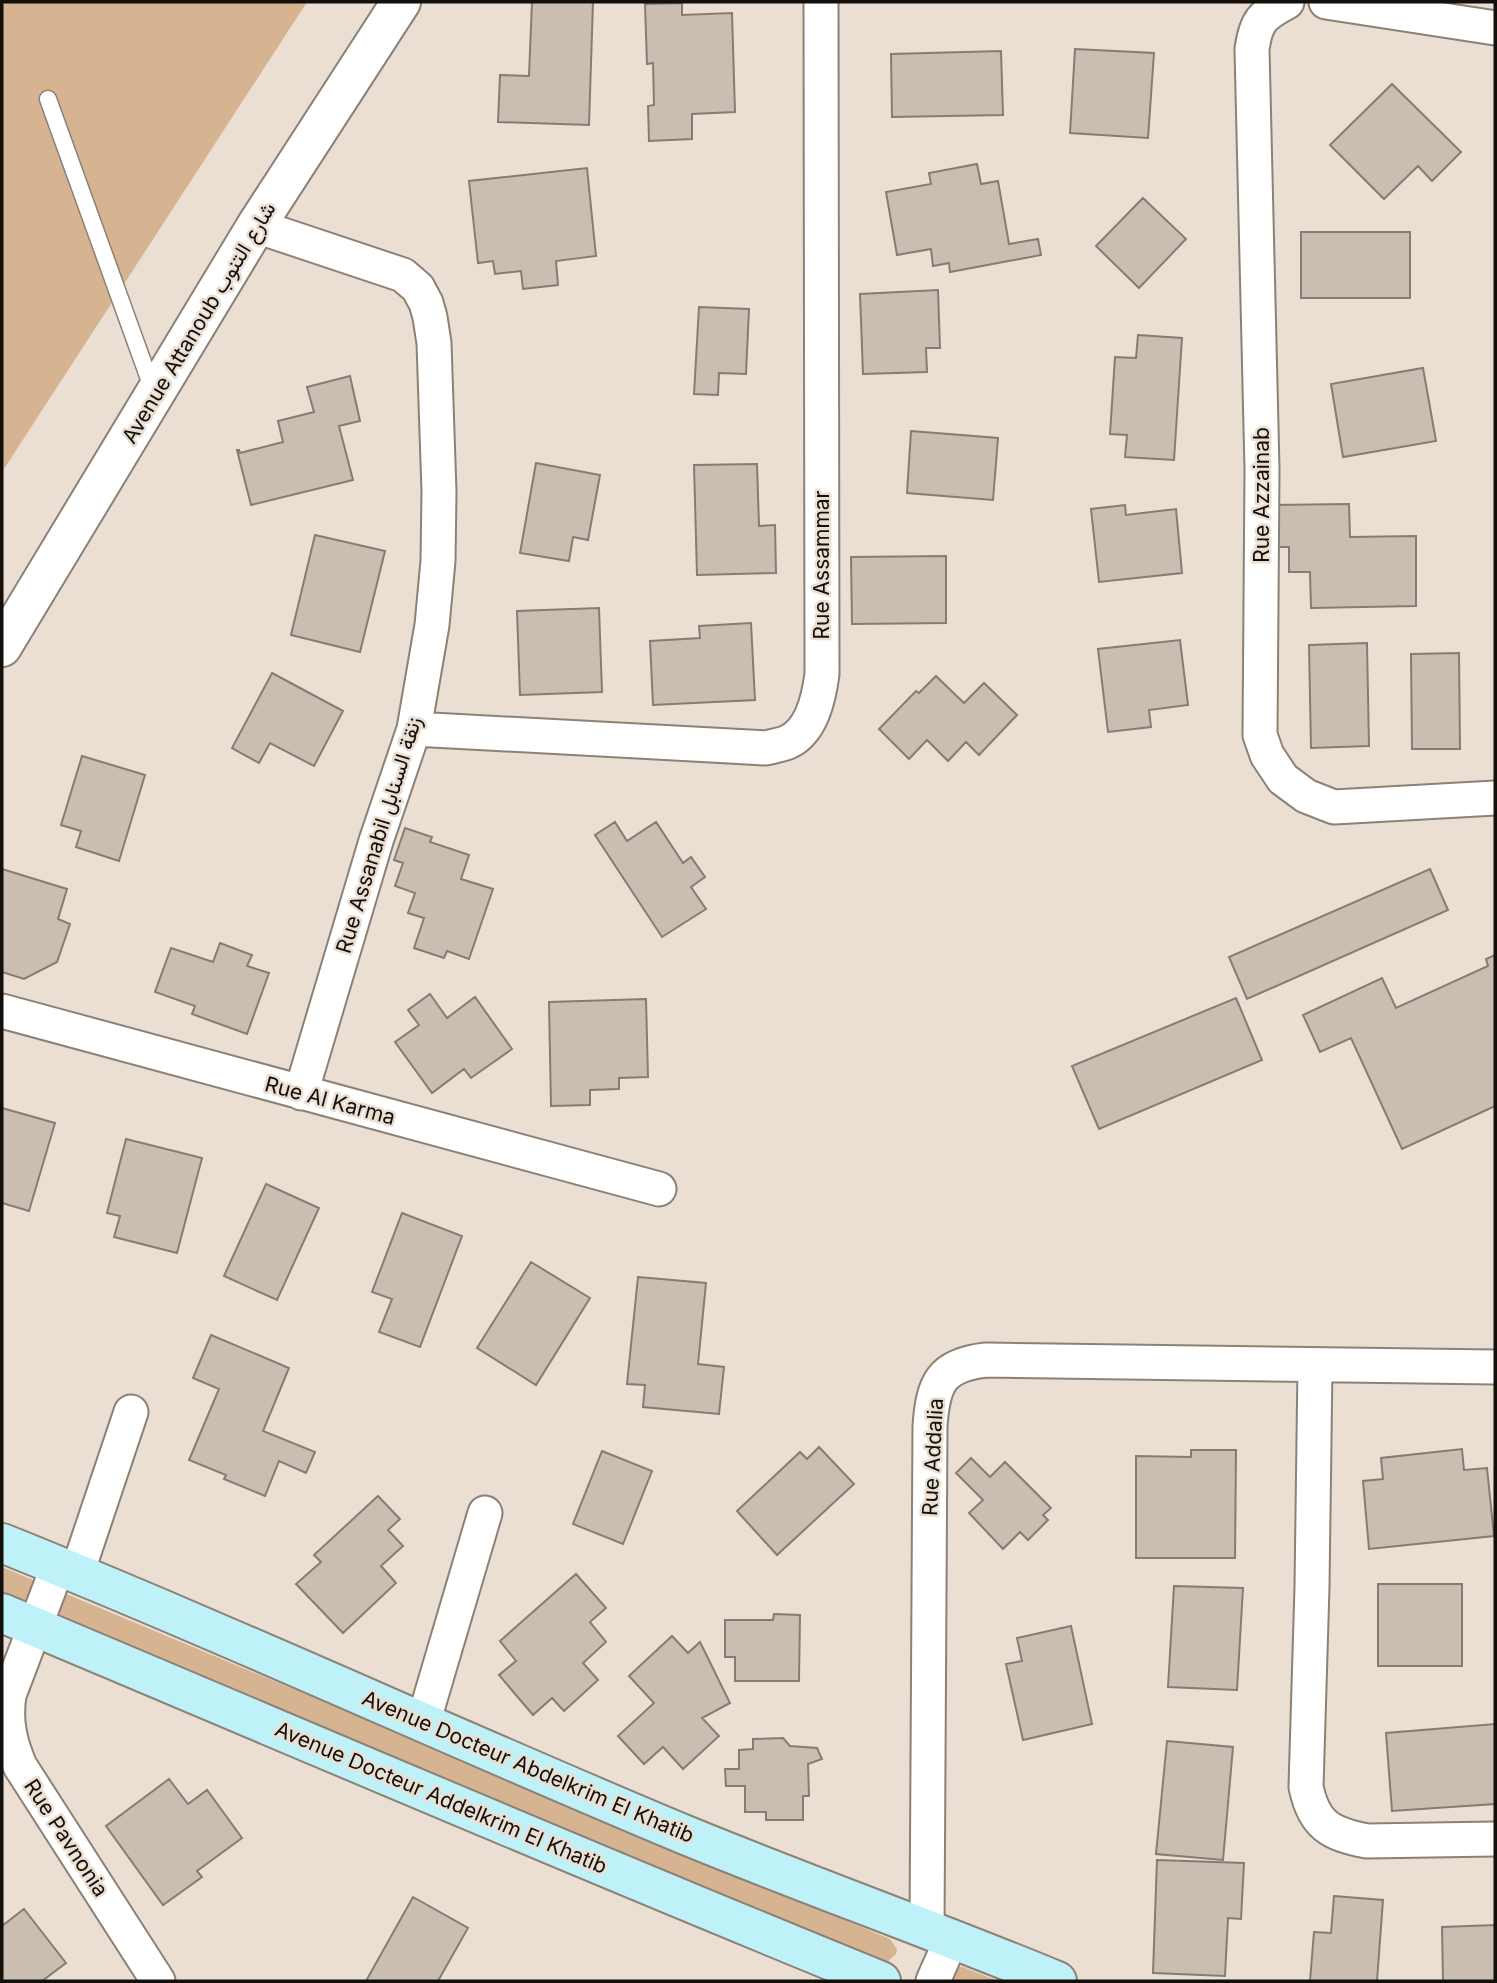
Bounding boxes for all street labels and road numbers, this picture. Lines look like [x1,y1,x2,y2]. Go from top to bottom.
street label: Avenue Attanoub شارع التنوب [117,198,282,449]
street label: Rue Azzainab [1249,427,1274,563]
street label: Rue Assammar [809,490,834,640]
street label: Rue Assanabil زنقة السنابل [331,714,427,956]
street label: Rue Al Karma [262,1071,398,1130]
street label: Rue Addalia [917,1397,948,1517]
street label: Avenue Docteur Abdelkrim El Khatib [359,1685,698,1848]
street label: Avenue Docteur Addelkrim El Khatib [272,1716,611,1879]
street label: Rue Pavnonia [19,1774,114,1901]

